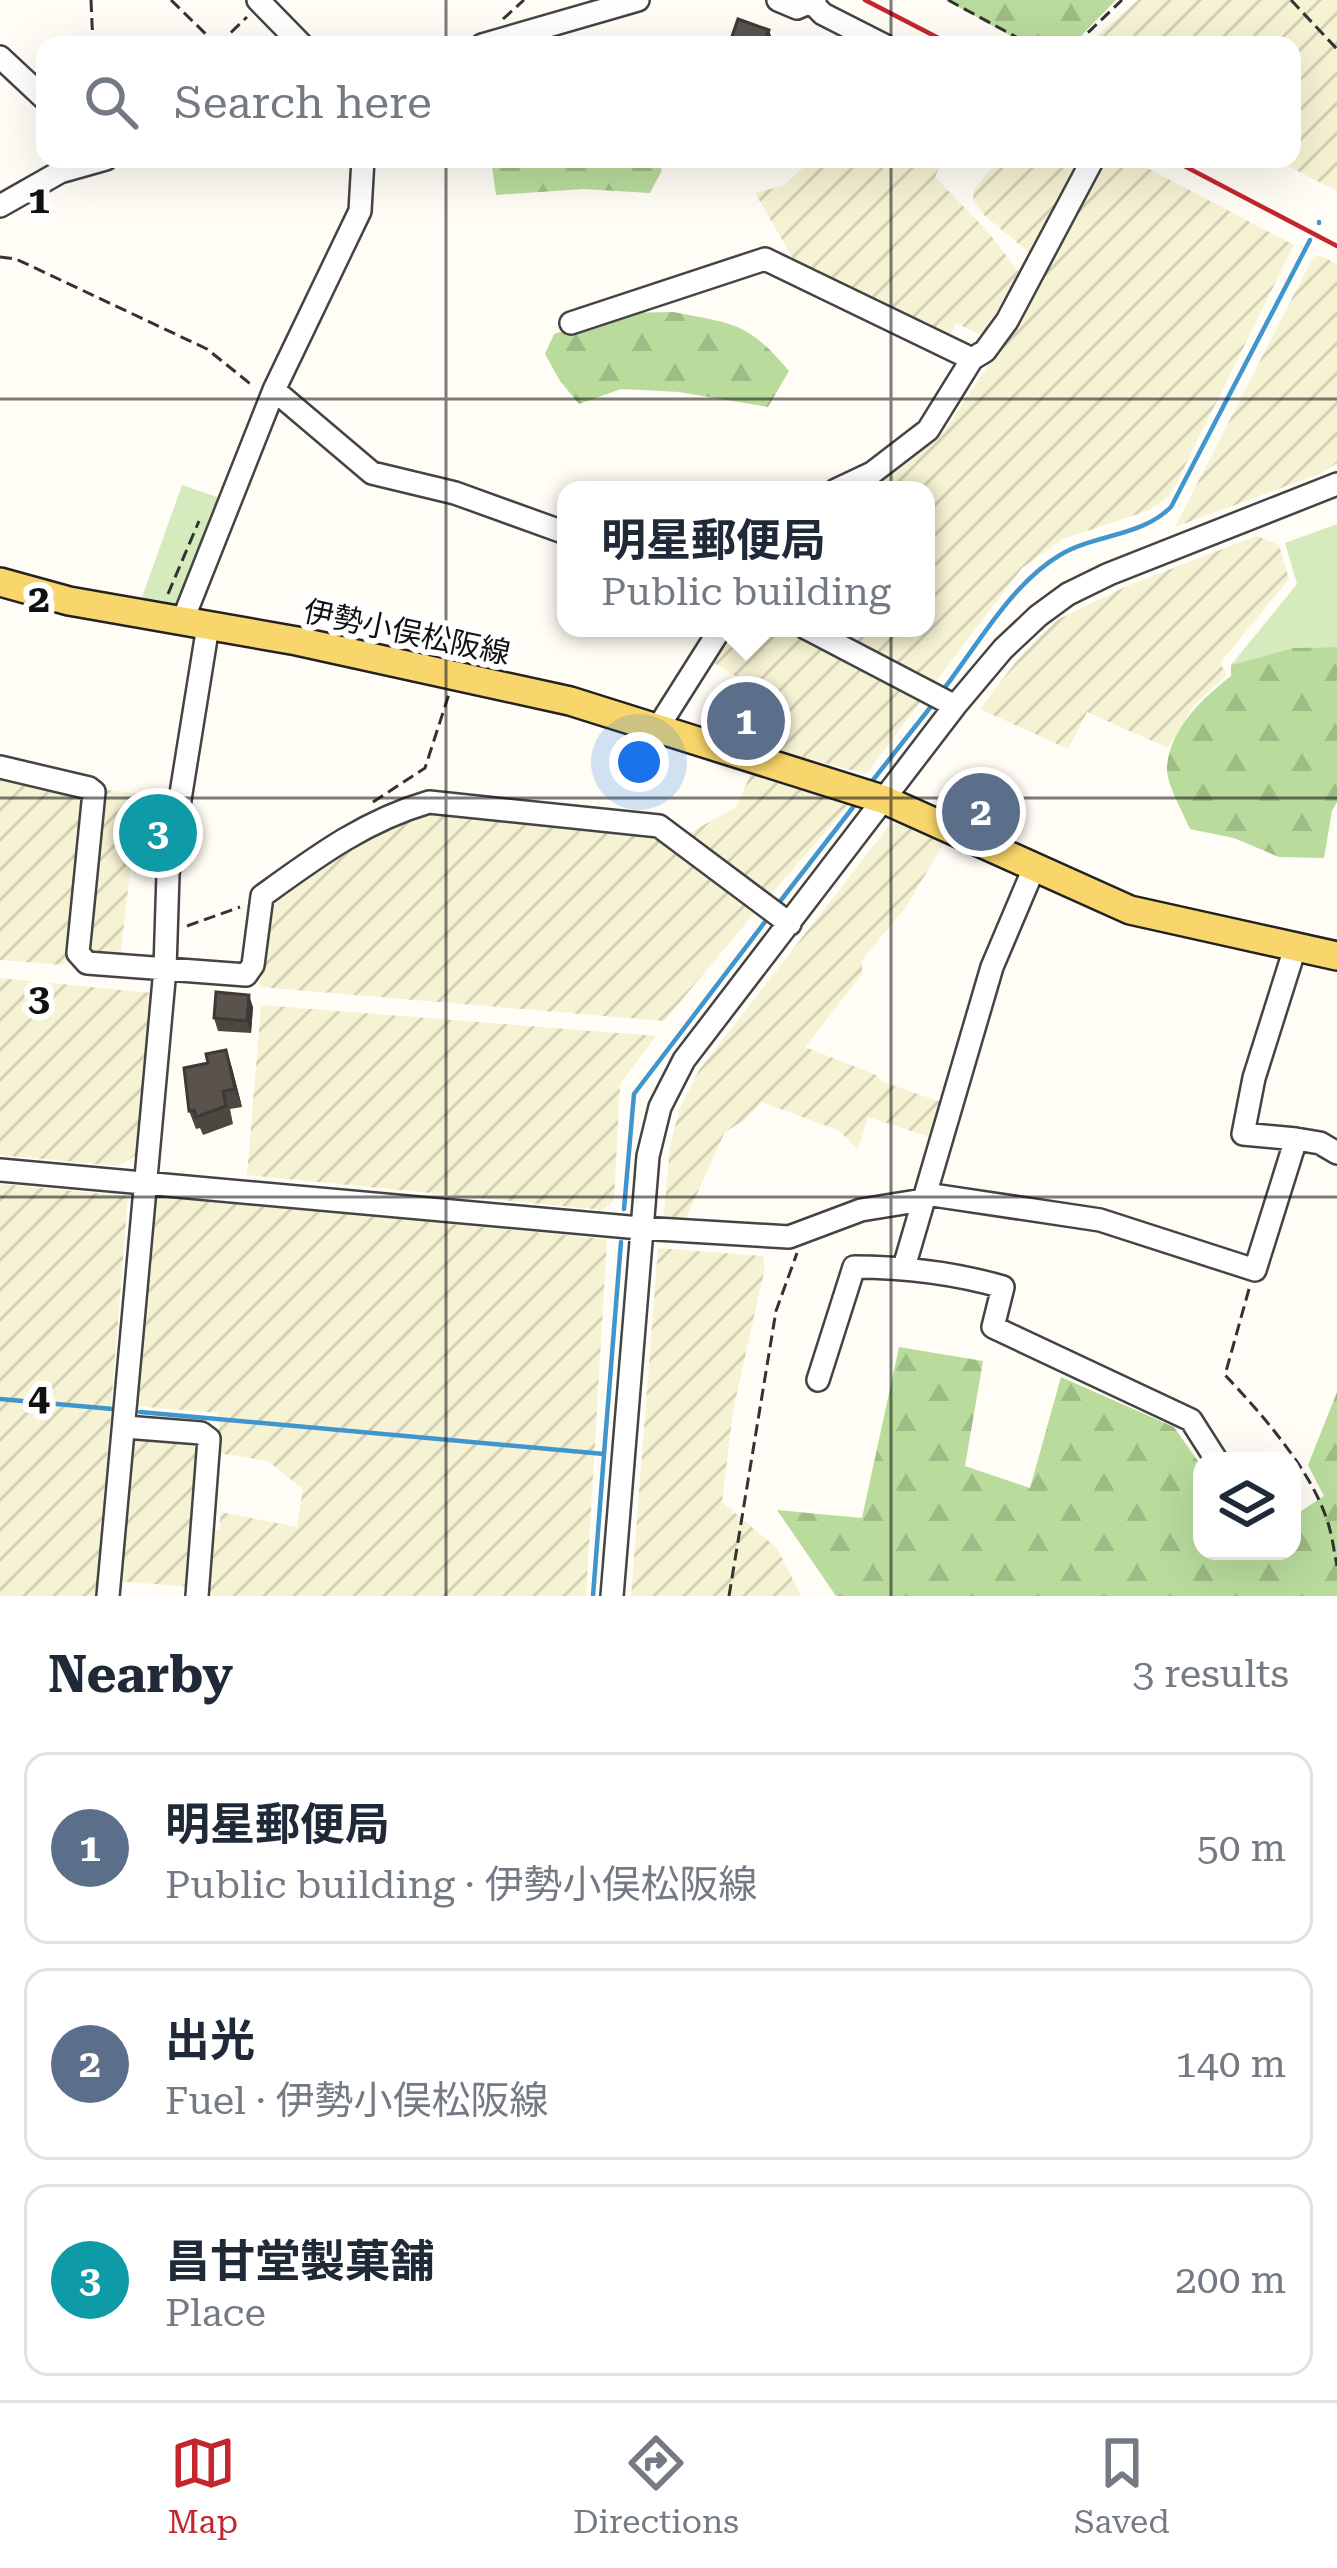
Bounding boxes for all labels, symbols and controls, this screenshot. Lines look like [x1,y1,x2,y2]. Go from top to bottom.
search box [36,36,1301,168]
icon: search [78,69,144,135]
text: Search here [174,76,432,129]
text: 1 [28,177,50,223]
popup [557,481,935,637]
text: 明星郵便局 [601,514,826,567]
text: Public building [601,569,891,615]
text: 2 [28,576,50,622]
street label: 伊勢小俣松阪線 [301,593,513,671]
pin: 1 [707,676,785,766]
your location [609,732,669,792]
pin: 2 [942,767,1020,857]
pin: 3 [119,788,197,878]
text: 3 [28,975,50,1021]
text: 4 [28,1374,50,1420]
map controls [1193,1452,1301,1560]
button: layers [1193,1452,1301,1560]
text: Nearby [48,1645,233,1704]
text: 3 results [1132,1651,1289,1697]
text: 明星郵便局 [165,1798,390,1851]
text: 1 [79,1825,101,1871]
text: 50 m [1197,1825,1286,1871]
text: Public building · 伊勢小俣松阪線 [165,1862,758,1908]
text: 出光 [165,2014,255,2067]
text: 2 [79,2041,101,2087]
text: 140 m [1175,2041,1286,2087]
text: Fuel · 伊勢小俣松阪線 [165,2078,548,2124]
text: 昌甘堂製菓舗 [165,2235,435,2288]
text: 3 [79,2257,101,2303]
text: 200 m [1175,2257,1286,2303]
text: Place [165,2290,266,2336]
tab: Map [167,2430,238,2541]
tab: Directions [573,2430,739,2541]
tab: Saved [1074,2430,1170,2541]

